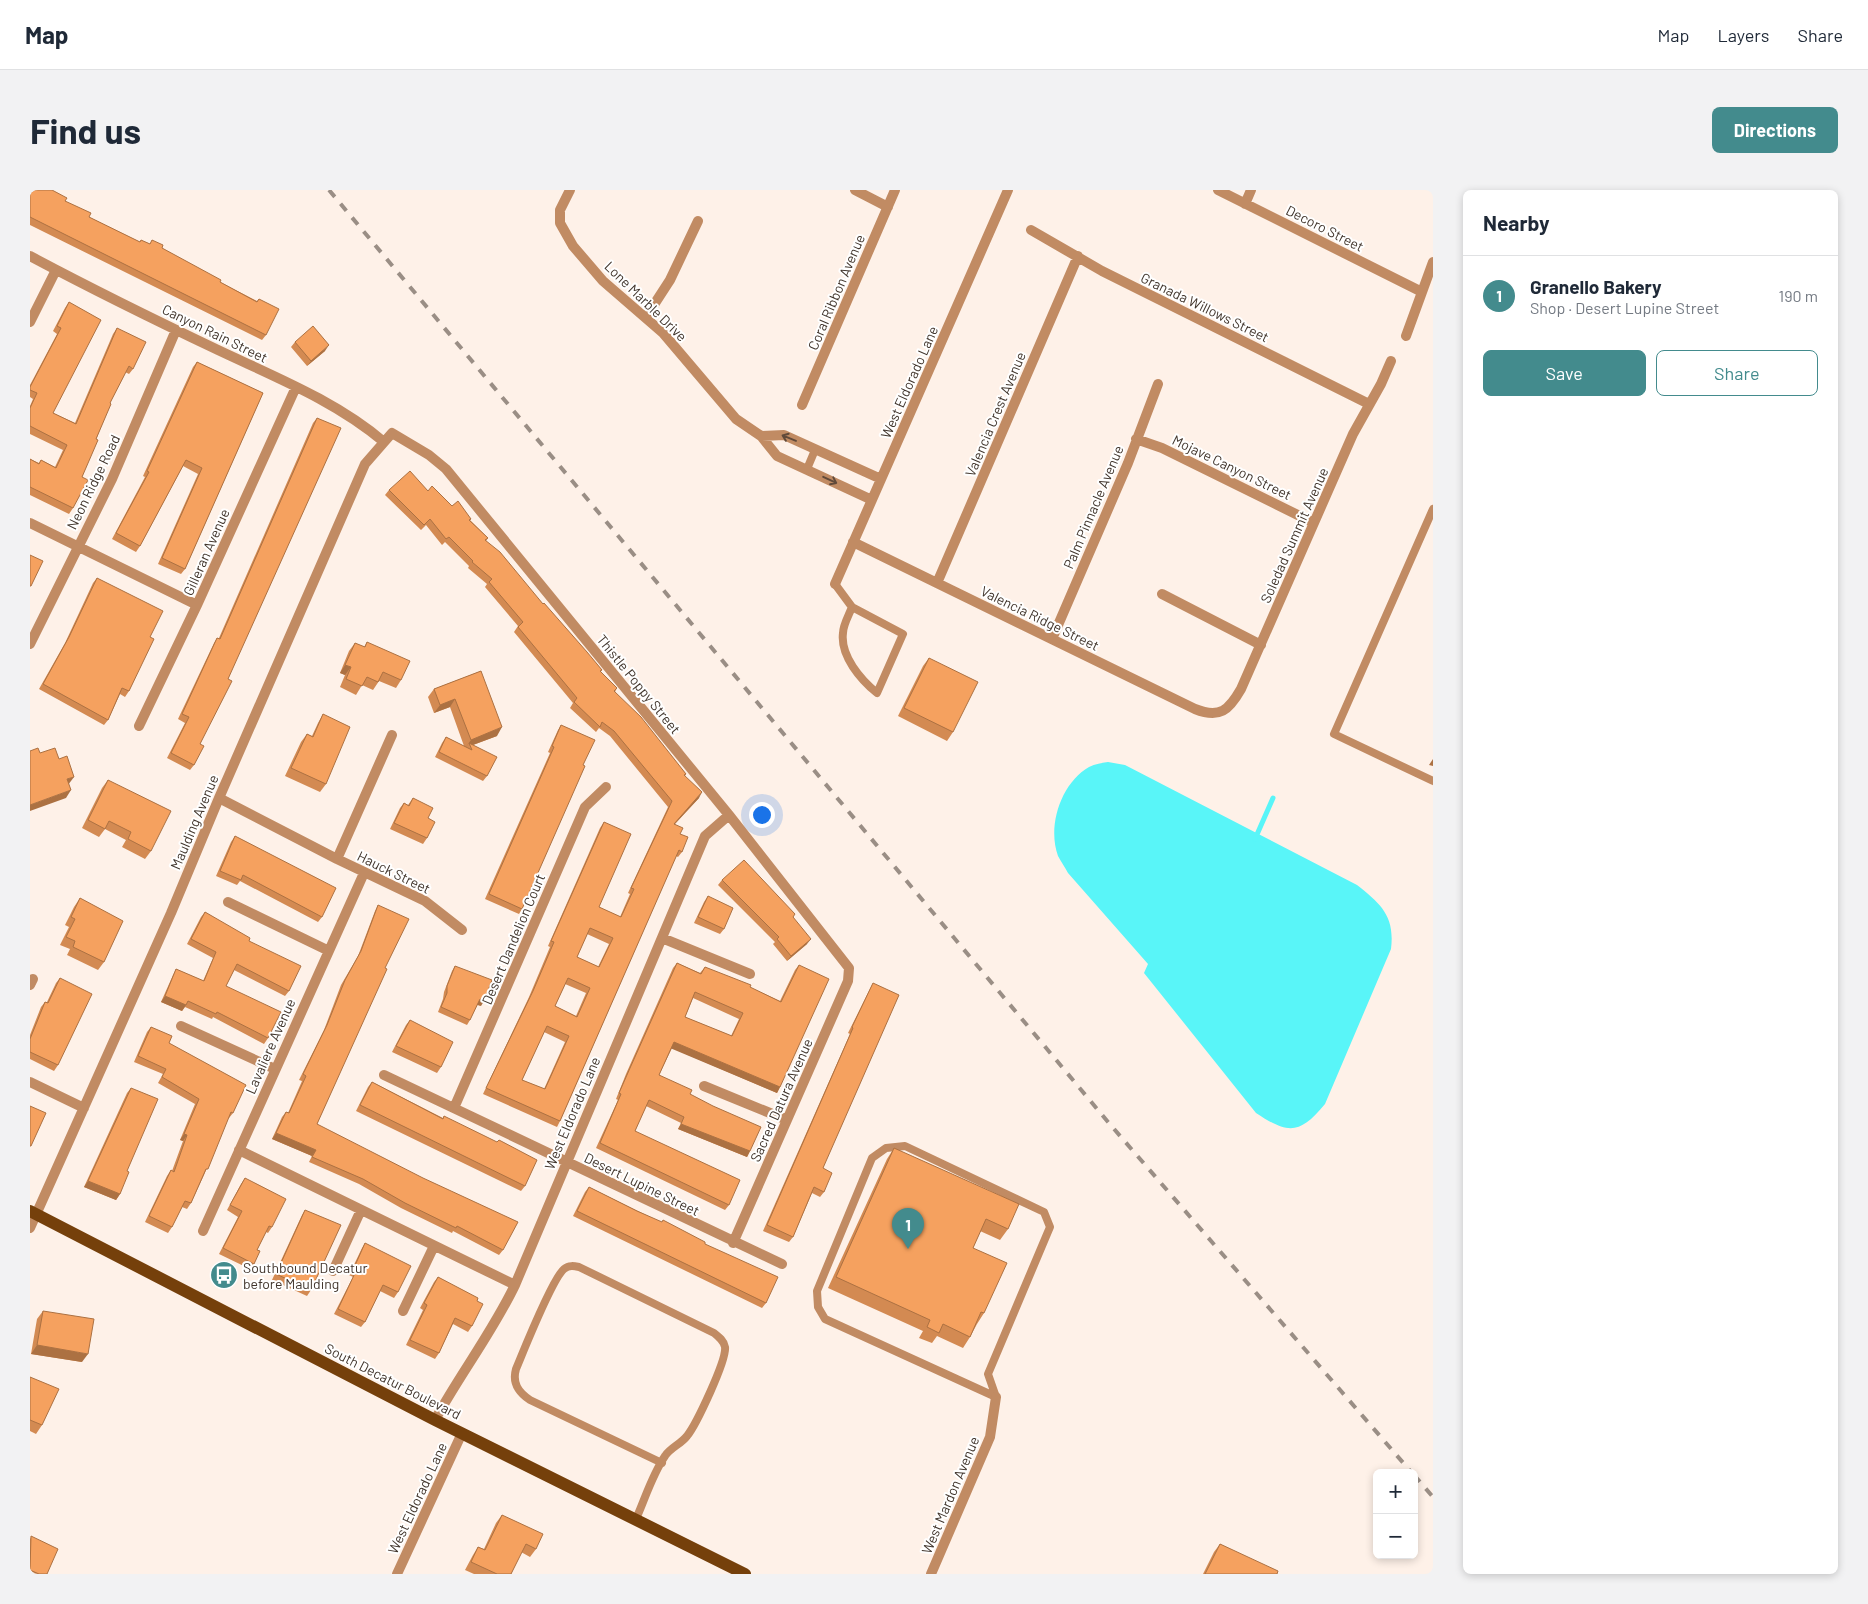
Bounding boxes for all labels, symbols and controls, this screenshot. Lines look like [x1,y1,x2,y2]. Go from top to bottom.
text: Map [25,20,68,49]
text: Map [1657,24,1689,46]
text: Layers [1717,24,1770,46]
text: Share [1798,24,1843,46]
button: Directions [1712,107,1838,153]
text: Find us [30,109,141,151]
street label: Decoro Street [1283,201,1367,255]
text: Nearby [1483,210,1549,235]
street label: Coral Ribbon Avenue [804,232,868,352]
street label: Lone Marble Drive [601,257,691,345]
street label: Granada Willows Street [1138,269,1272,345]
text: Granello Bakery [1530,275,1662,298]
text: 1 [1496,286,1502,305]
text: 190 m [1779,286,1818,305]
text: Shop · Desert Lupine Street [1530,298,1719,317]
street label: Canyon Rain Street [160,300,270,366]
street label: West Eldorado Lane [877,323,941,441]
street label: Valencia Crest Avenue [961,349,1029,479]
button: Save [1483,350,1646,396]
button: Share [1656,350,1818,396]
street label: Mojave Canyon Street [1170,431,1294,503]
street label: Neon Ridge Road [63,432,123,532]
one-way arrow [782,433,797,443]
street label: Palm Pinnacle Avenue [1059,443,1127,571]
street label: Soledad Summit Avenue [1256,465,1332,605]
one-way arrow [822,476,837,485]
street label: Gilleran Avenue [179,506,233,598]
street label: Valencia Ridge Street [978,582,1102,654]
street label: Thistle Poppy Street [594,631,684,737]
street label: Maulding Avenue [166,772,222,872]
your location [749,802,775,828]
street label: Hauck Street [355,847,433,897]
street label: Desert Dandelion Court [478,871,548,1007]
street label: Lavaliere Avenue [241,996,299,1096]
street label: Sacred Datura Avenue [746,1036,816,1164]
street label: West Eldorado Lane [541,1054,603,1172]
street label: Desert Lupine Street [582,1149,702,1219]
pin: 1 [892,1208,924,1249]
place label: Southbound Decatur before Maulding [243,1259,368,1292]
bus stop icon: Southbound Decatur before Maulding [209,1260,239,1290]
street label: South Decatur Boulevard [322,1339,464,1423]
street label: West Mardon Avenue [918,1434,982,1556]
street label: West Eldorado Lane [384,1440,450,1556]
map controls [1373,1469,1418,1559]
button: + [1373,1469,1418,1514]
button: − [1373,1514,1418,1559]

